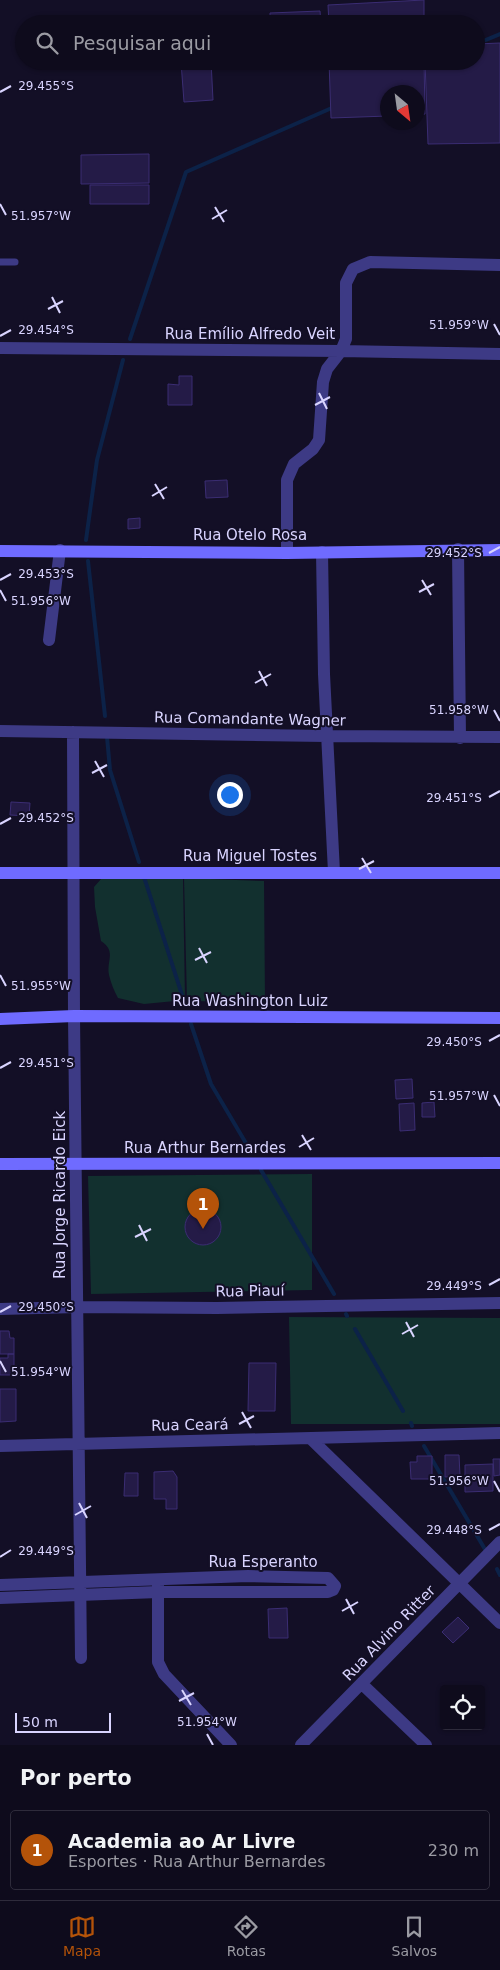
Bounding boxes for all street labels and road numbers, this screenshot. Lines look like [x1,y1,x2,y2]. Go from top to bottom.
street label: Rua Emílio Alfredo Veit [165,325,335,343]
street label: Rua Otelo Rosa [193,526,307,544]
street label: Rua Comandante Wagner [154,708,347,730]
street label: Rua Miguel Tostes [183,847,317,865]
street label: Rua Washington Luiz [172,992,328,1010]
street label: Rua Jorge Ricardo Eick [51,1111,69,1279]
street label: Rua Arthur Bernardes [124,1139,286,1157]
street label: Rua Piauí [215,1281,285,1301]
street label: Rua Ceará [151,1415,229,1435]
street label: Rua Esperanto [208,1553,318,1571]
street label: Rua Alvino Ritter [339,1581,440,1685]

